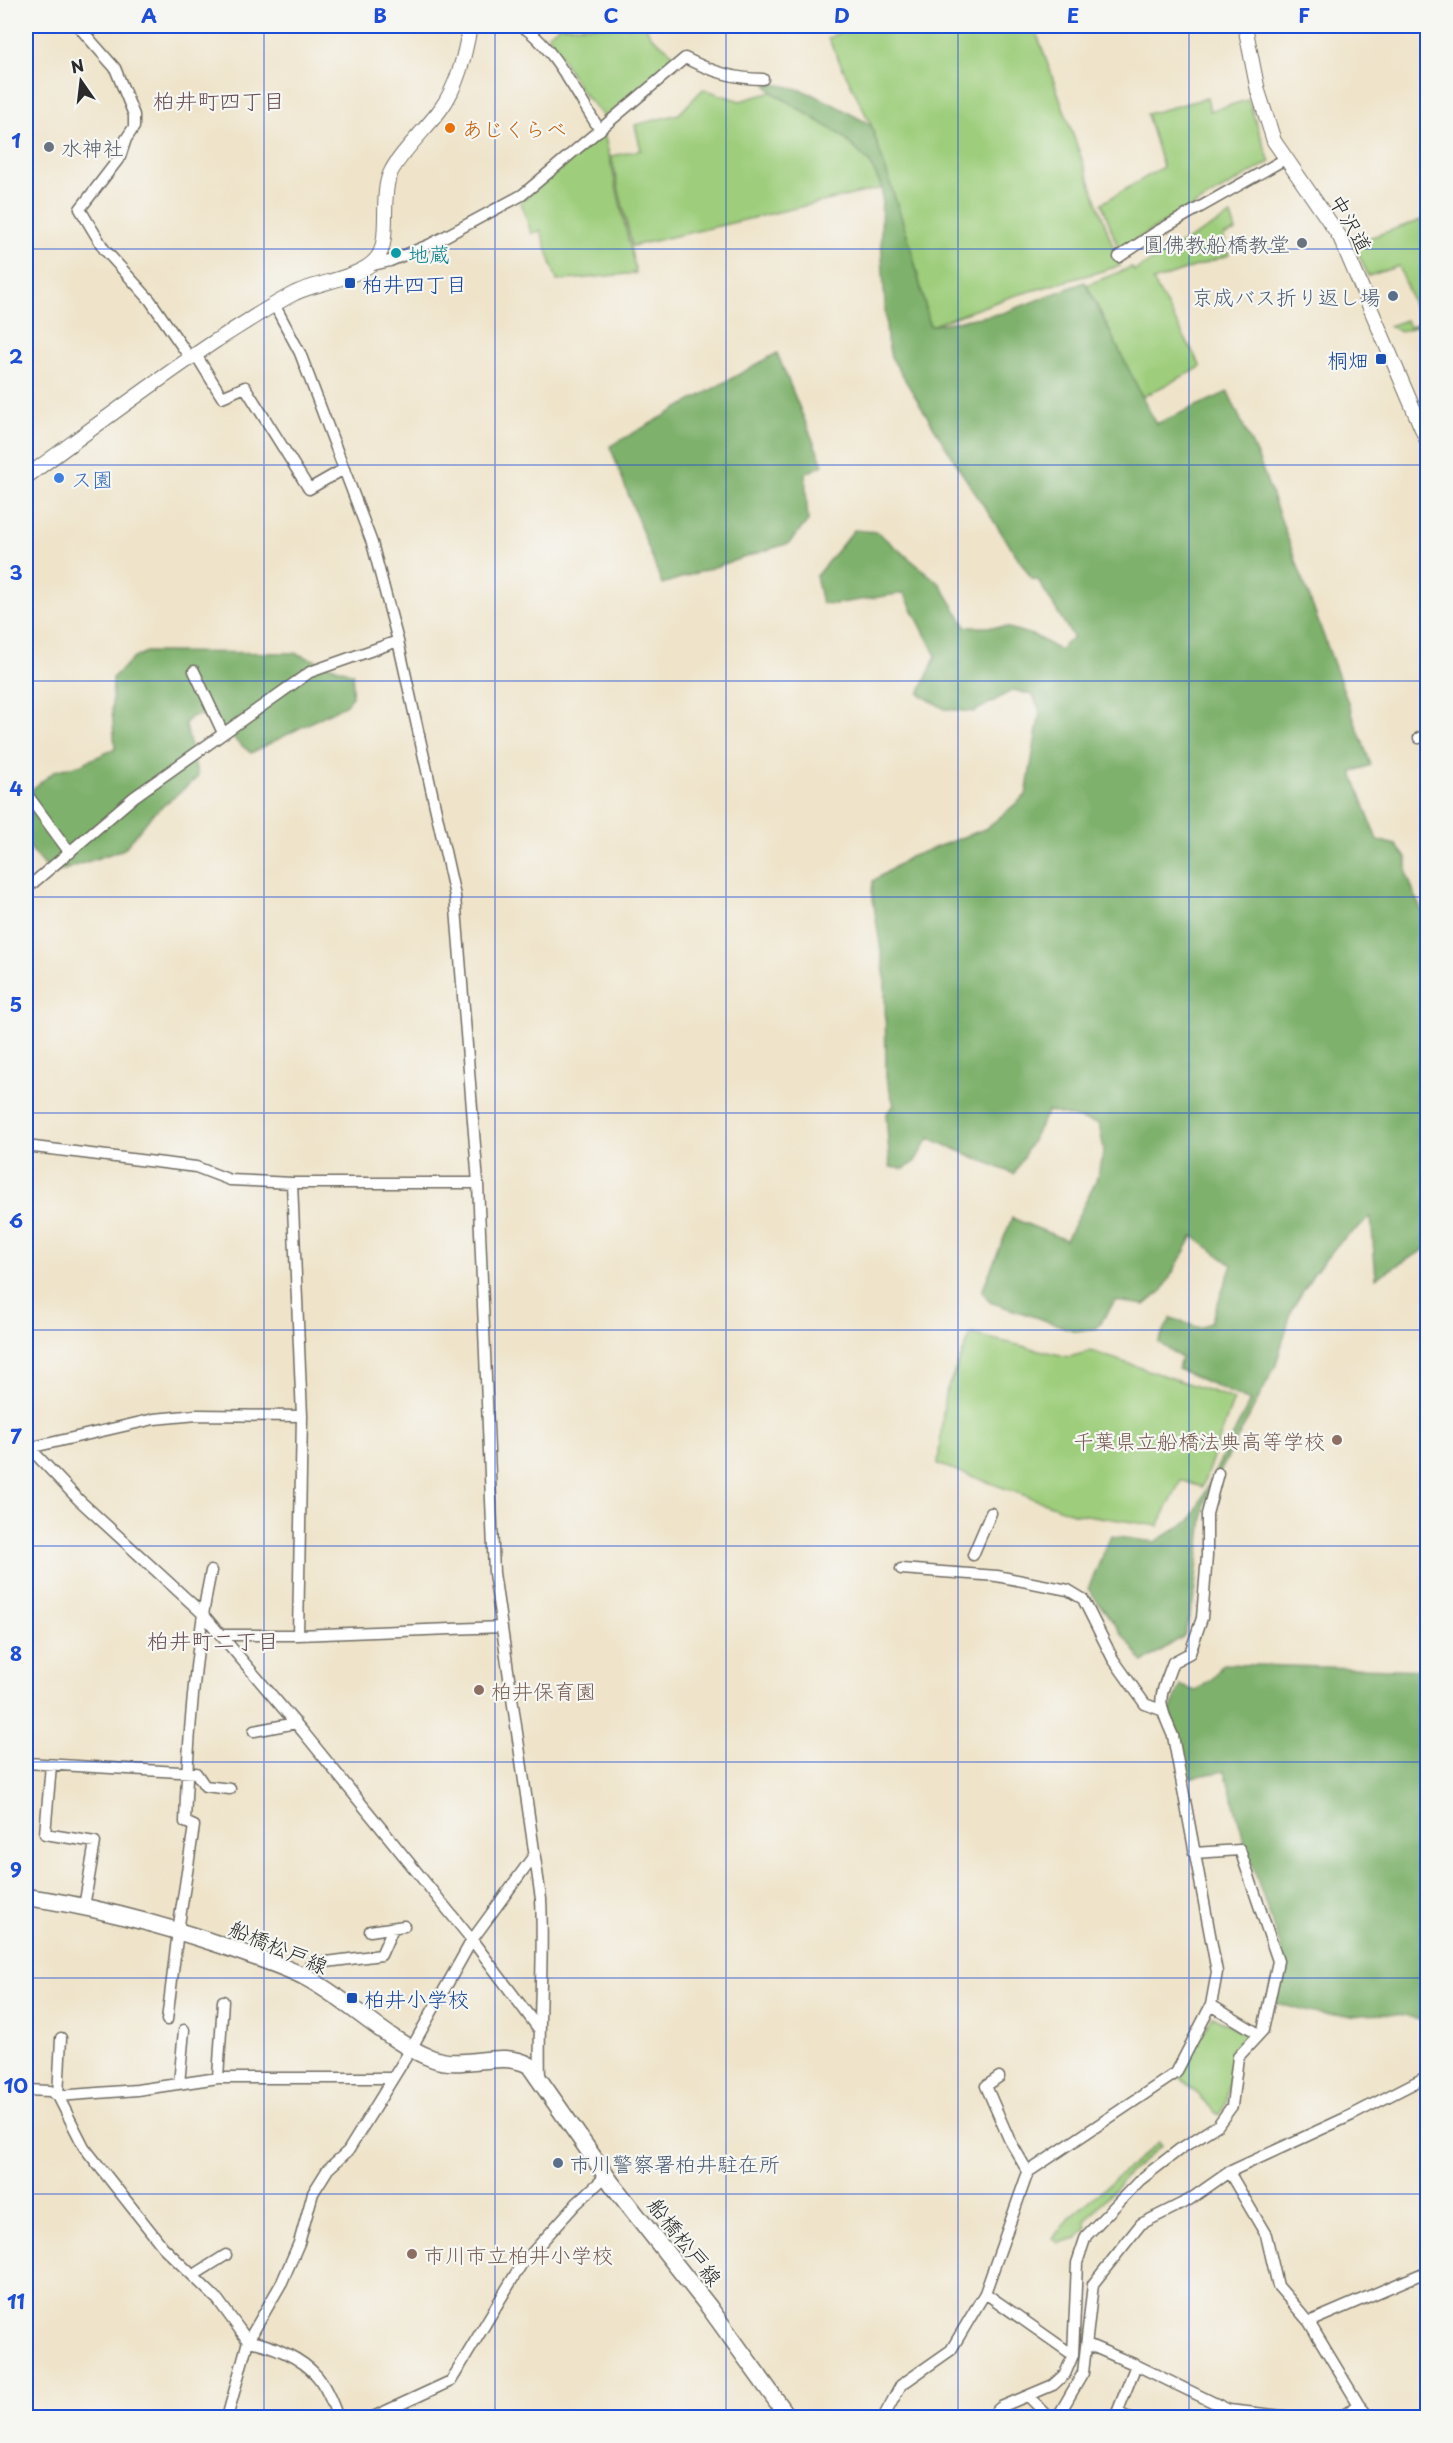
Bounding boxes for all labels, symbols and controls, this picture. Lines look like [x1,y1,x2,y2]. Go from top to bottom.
text: A [141,0,157,30]
text: B [373,0,387,30]
text: C [603,0,619,30]
text: D [834,0,850,30]
text: E [1067,0,1079,30]
text: F [1298,0,1310,30]
north arrow [51,51,111,111]
text: N [68,52,86,79]
district label: 柏井町四丁目 [153,83,285,116]
place label: あじくらべ [462,112,567,144]
marker: あじくらべ [443,121,457,135]
text: 1 [11,125,21,155]
place label: 水神社 [61,131,124,163]
marker: 水神社 [42,140,56,154]
street label: 中沢道 [1323,188,1381,258]
place label: 圓佛教船橋教堂 [1143,227,1290,259]
marker: 圓佛教船橋教堂 [1295,236,1309,250]
place label: 地蔵 [408,237,450,269]
marker: 地蔵 [389,246,403,260]
place label: 柏井四丁目 [362,267,467,299]
marker: 柏井四丁目 [343,276,357,290]
place label: 京成バス折り返し場 [1192,280,1381,312]
marker: 京成バス折り返し場 [1386,289,1400,303]
text: 2 [9,341,23,371]
place label: 桐畑 [1327,343,1369,375]
marker: 桐畑 [1374,352,1388,366]
place label: ス園 [71,462,113,494]
marker: ス園 [52,471,66,485]
text: 3 [9,557,23,587]
text: 4 [9,773,23,803]
text: 5 [10,989,22,1019]
text: 6 [9,1205,23,1235]
text: 7 [10,1421,22,1451]
place label: 千葉県立船橋法典高等学校 [1073,1424,1325,1456]
marker: 千葉県立船橋法典高等学校 [1330,1433,1344,1447]
district label: 柏井町二丁目 [147,1623,279,1656]
text: 8 [10,1638,22,1668]
place label: 柏井保育園 [491,1674,596,1706]
marker: 柏井保育園 [472,1683,486,1697]
text: 9 [10,1854,22,1884]
street label: 船橋松戸線 [224,1911,334,1981]
place label: 柏井小学校 [364,1982,469,2014]
marker: 柏井小学校 [345,1991,359,2005]
text: 10 [4,2070,28,2100]
place label: 市川警察署柏井駐在所 [570,2147,780,2179]
marker: 市川警察署柏井駐在所 [551,2156,565,2170]
street label: 船橋松戸線 [641,2190,731,2292]
place label: 市川市立柏井小学校 [424,2238,613,2270]
marker: 市川市立柏井小学校 [405,2247,419,2261]
text: 11 [7,2286,25,2316]

